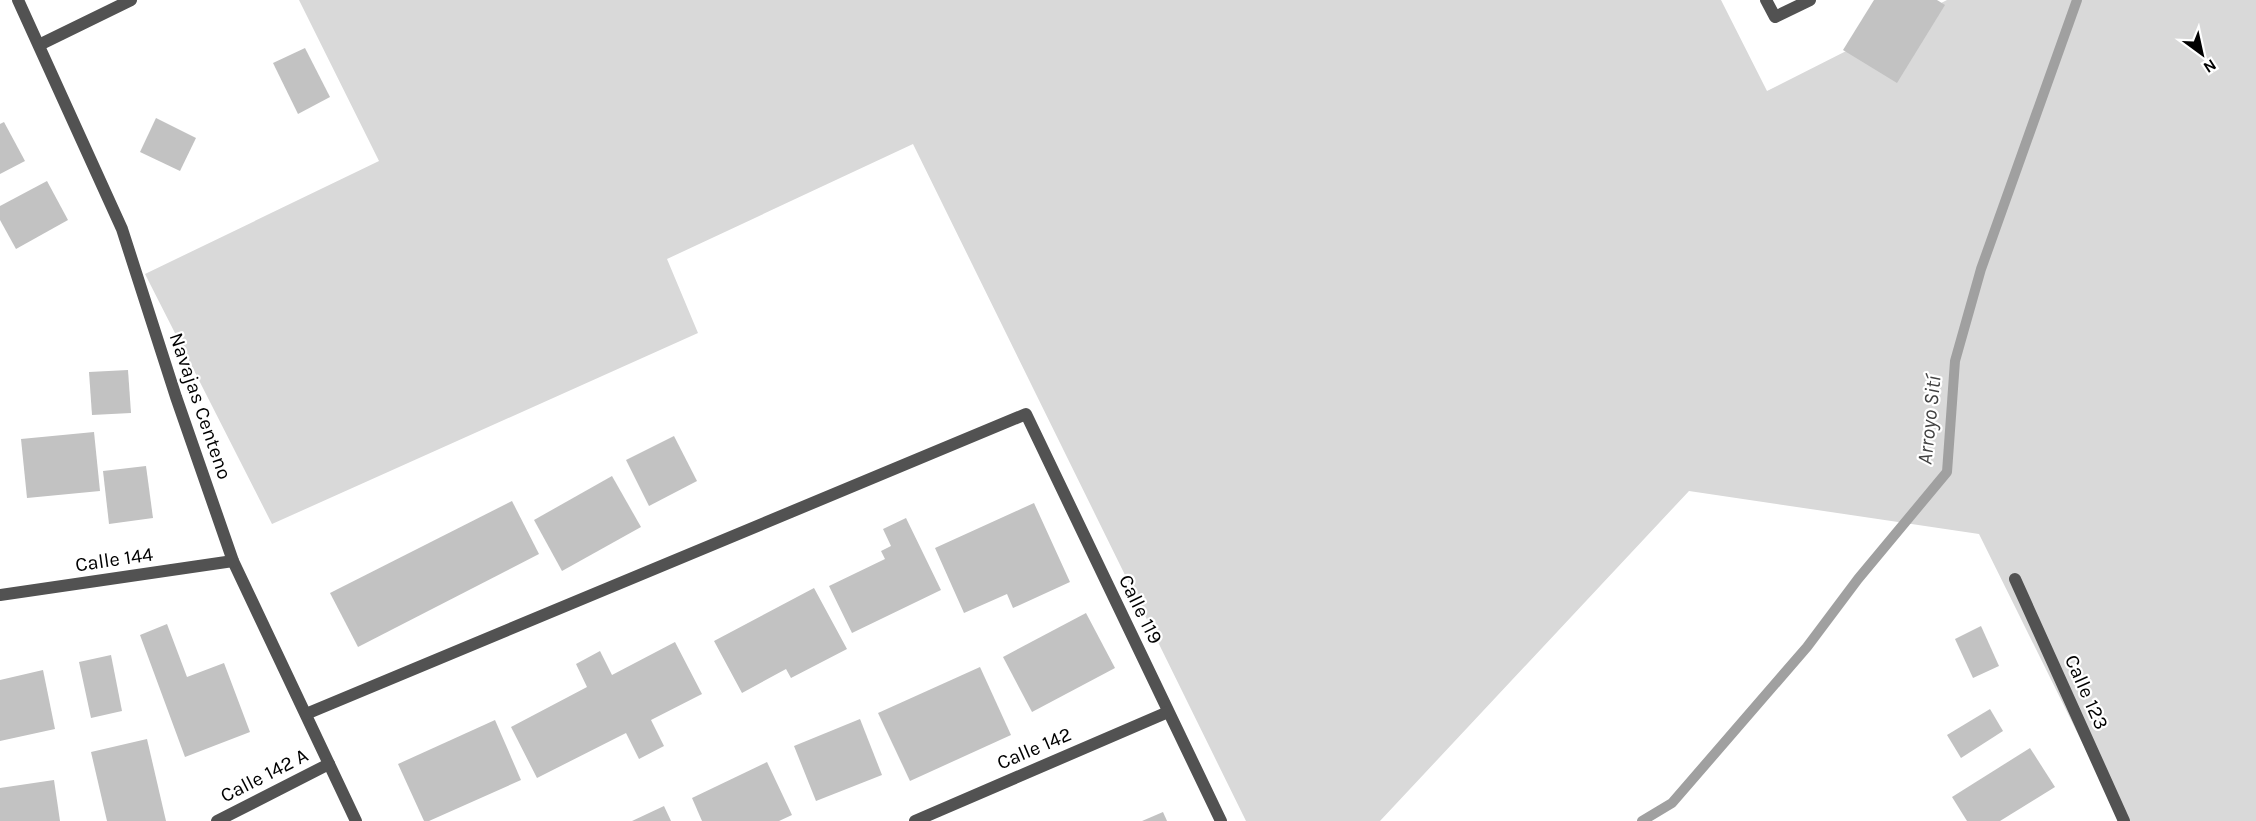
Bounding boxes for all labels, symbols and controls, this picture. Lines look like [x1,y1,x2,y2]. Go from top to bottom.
north arrow [2172,24,2232,84]
text: N [2200,55,2220,77]
street label: Navajas Centeno [165,330,236,483]
water label: Arroyo Sití [1912,372,1946,466]
street label: Calle 144 [74,543,155,576]
street label: Calle 119 [1114,571,1167,648]
street label: Calle 123 [2060,651,2113,733]
street label: Calle 142 [993,722,1075,774]
street label: Calle 142 A [217,744,312,807]

